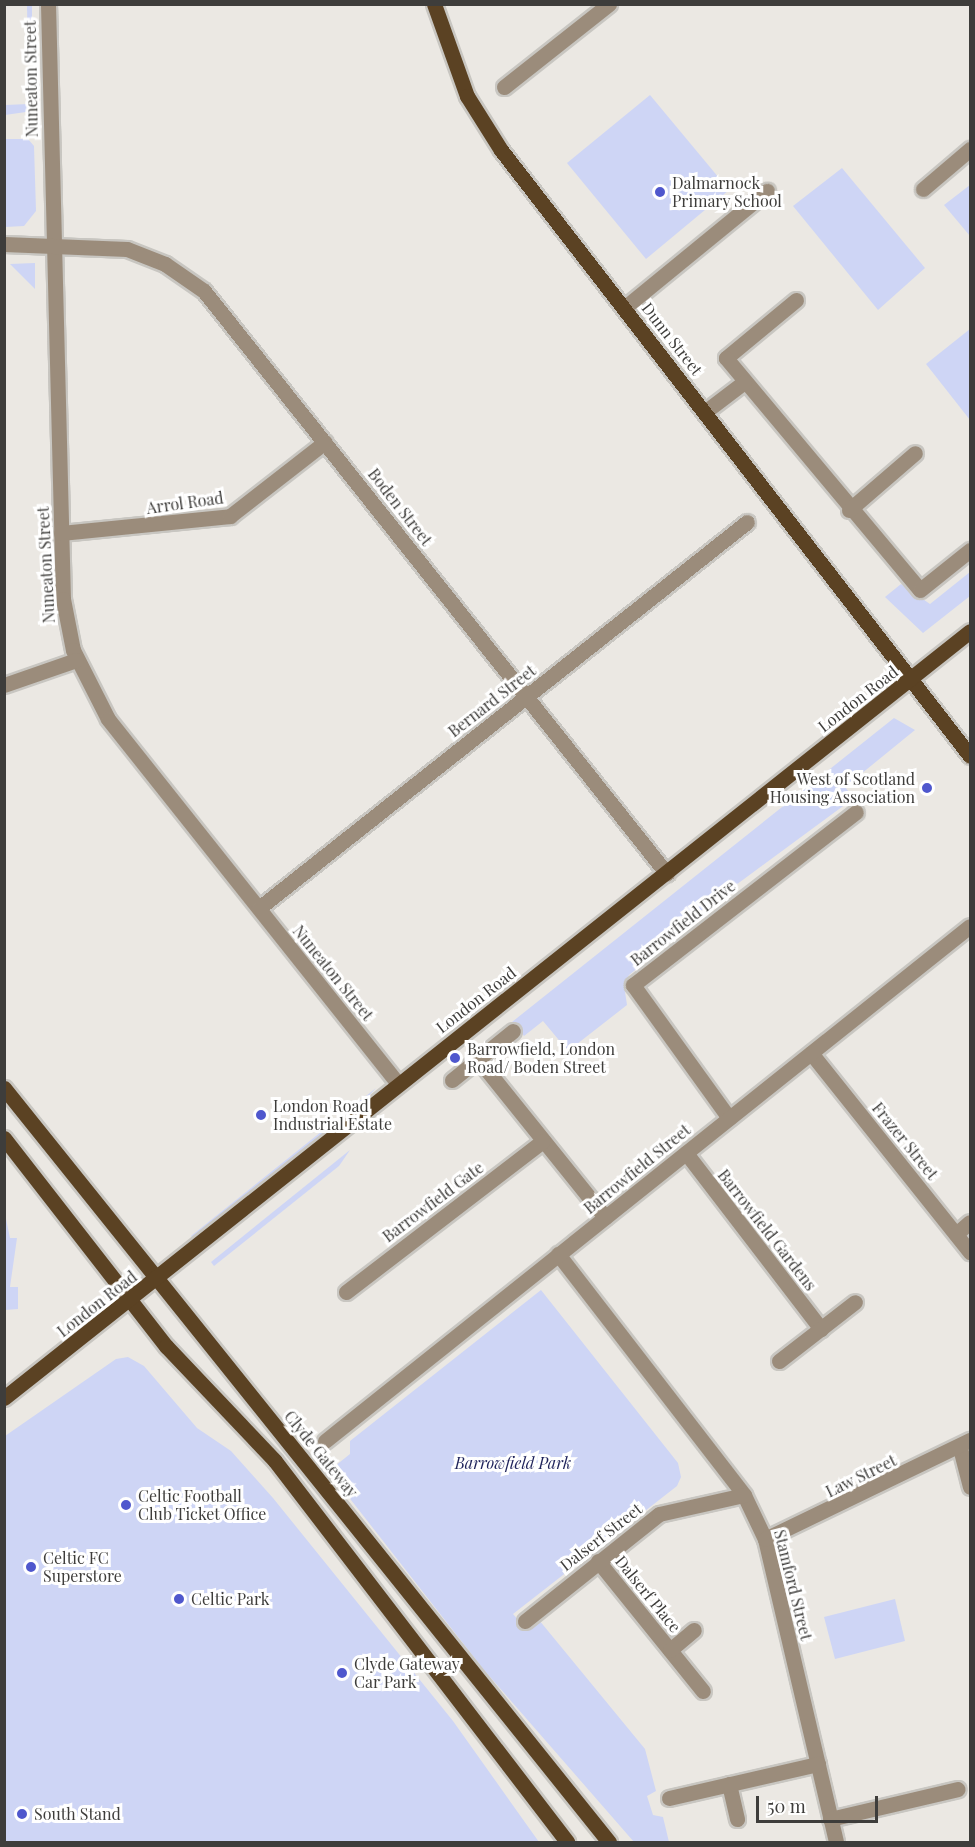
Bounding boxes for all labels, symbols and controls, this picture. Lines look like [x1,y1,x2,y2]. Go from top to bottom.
street label: Nuneaton Street [20,20,42,138]
place label: Dalmarnock Primary School [672,173,782,211]
marker: Dalmarnock Primary School [653,185,667,199]
street label: Dunn Street [638,299,706,379]
street label: Boden Street [364,465,436,549]
street label: Arrol Road [145,488,225,518]
street label: Nuneaton Street [33,506,59,624]
street label: Bernard Street [444,661,540,741]
street label: London Road [814,662,902,736]
place label: West of Scotland Housing Association [769,769,915,807]
marker: West of Scotland Housing Association [920,781,934,795]
street label: Barrowfield Drive [627,876,739,970]
street label: Nuneaton Street [289,922,377,1024]
street label: London Road [432,963,520,1037]
place label: Barrowfield, London Road/ Boden Street [467,1039,615,1077]
marker: Barrowfield, London Road/ Boden Street [448,1051,462,1065]
place label: London Road Industrial Estate [273,1096,392,1134]
street label: Frazer Street [868,1098,942,1184]
marker: London Road Industrial Estate [254,1108,268,1122]
street label: Barrowfield Street [580,1120,694,1218]
street label: Barrowfield Gate [379,1158,487,1246]
street label: Barrowfield Gardens [714,1166,820,1294]
street label: London Road [53,1267,141,1341]
street label: Clyde Gateway [280,1407,362,1501]
street label: Law Street [822,1451,900,1501]
park label: Barrowfield Park [455,1453,571,1473]
place label: Celtic Football Club Ticket Office [138,1486,267,1524]
marker: Celtic Football Club Ticket Office [119,1498,133,1512]
street label: Dalserf Street [556,1499,646,1575]
street label: Stamford Street [770,1528,816,1642]
place label: Celtic FC Superstore [43,1548,122,1586]
street label: Dalserf Place [611,1552,685,1636]
marker: Celtic FC Superstore [24,1560,38,1574]
place label: Celtic Park [191,1589,270,1609]
marker: Celtic Park [172,1592,186,1606]
place label: Clyde Gateway Car Park [354,1654,460,1692]
marker: Clyde Gateway Car Park [335,1666,349,1680]
scale bar [759,1784,880,1822]
text: 50 m [767,1794,806,1818]
place label: South Stand [34,1804,121,1824]
marker: South Stand [15,1807,29,1821]

